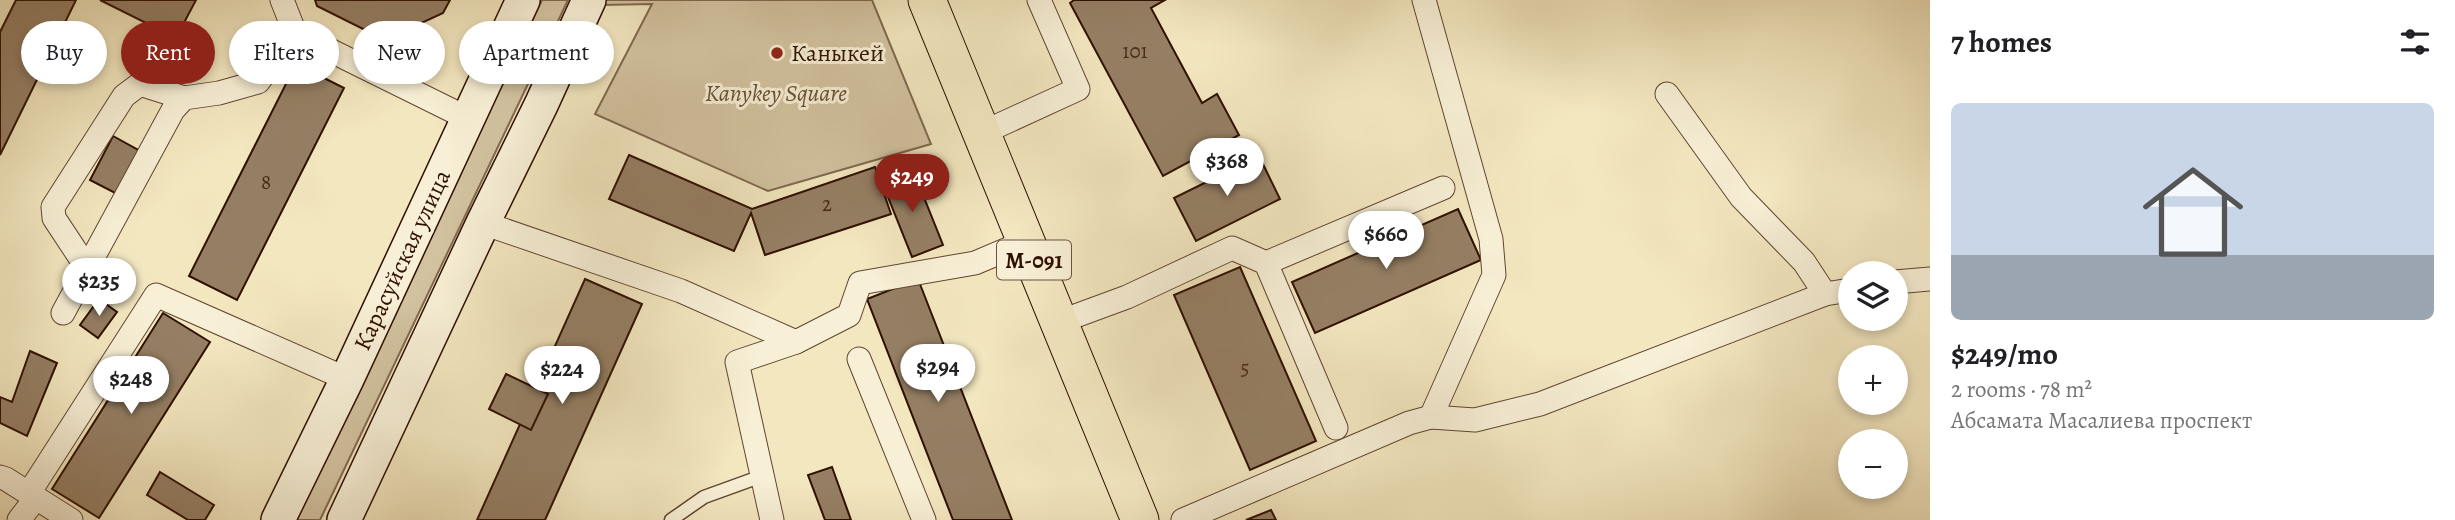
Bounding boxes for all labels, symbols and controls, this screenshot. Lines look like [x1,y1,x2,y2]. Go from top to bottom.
chip: Buy [21,21,107,84]
chip: Rent [121,21,215,84]
chip: Filters [229,21,339,84]
chip: New [353,21,445,84]
chip: Apartment [459,21,614,84]
text: 7 homes [1951,22,2052,62]
icon: filters [2396,23,2434,61]
place label: Каныкей [791,37,884,69]
house number: 101 [1122,37,1148,65]
marker: Каныкей [769,45,785,61]
park label: Kanykey Square [705,77,847,109]
pin: $368 [1186,138,1268,198]
text: $368 [1206,145,1248,176]
icon: home [2130,149,2256,275]
pin: $249 [871,154,953,214]
text: $249 [890,161,934,192]
street label: Карасуйская улица [346,164,458,356]
house number: 8 [261,168,271,196]
house number: 2 [822,190,832,218]
pin: $660 [1345,212,1427,271]
text: $660 [1364,218,1408,249]
road number: М-091 [997,241,1071,280]
pin: $235 [58,258,140,318]
map controls [1838,261,1908,499]
button: layers [1838,261,1908,331]
text: $235 [78,265,120,296]
text: $249/mo [1951,334,2058,374]
pin: $294 [897,344,979,404]
button: + [1838,345,1908,415]
pin: $224 [521,346,603,406]
text: $294 [916,351,960,382]
text: $224 [540,353,584,384]
house number: 5 [1240,354,1250,382]
pin: $248 [90,356,172,416]
text: $248 [109,363,153,394]
text: 2 rooms · 78 m² [1951,374,2092,405]
text: Абсамата Масалиева проспект [1951,405,2252,436]
button: − [1838,429,1908,499]

